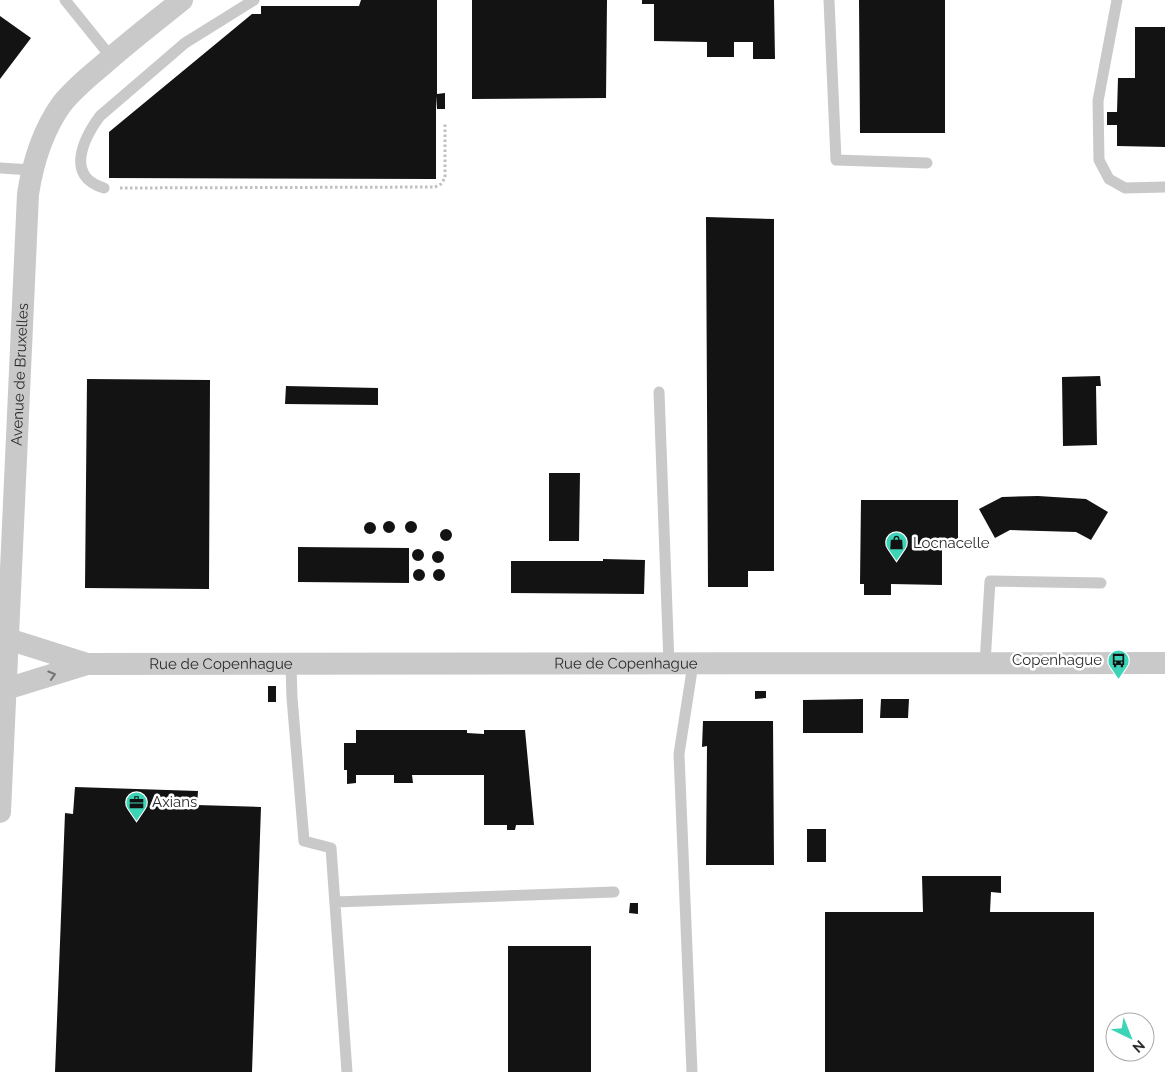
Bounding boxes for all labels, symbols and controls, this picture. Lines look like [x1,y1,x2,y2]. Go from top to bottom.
street label: Avenue de Bruxelles [8,303,32,446]
shop icon: Locnacelle [885,531,909,562]
place label: Locnacelle [913,534,990,552]
bus stop icon: Copenhague [1106,648,1130,679]
place label: Copenhague [1012,651,1102,669]
street label: Rue de Copenhague [554,654,698,673]
street label: Rue de Copenhague [149,655,293,673]
one-way arrow [48,671,56,681]
office icon: Axians [124,790,148,821]
place label: Axians [152,793,197,811]
north arrow [1105,1012,1155,1062]
text: N [1130,1037,1148,1056]

